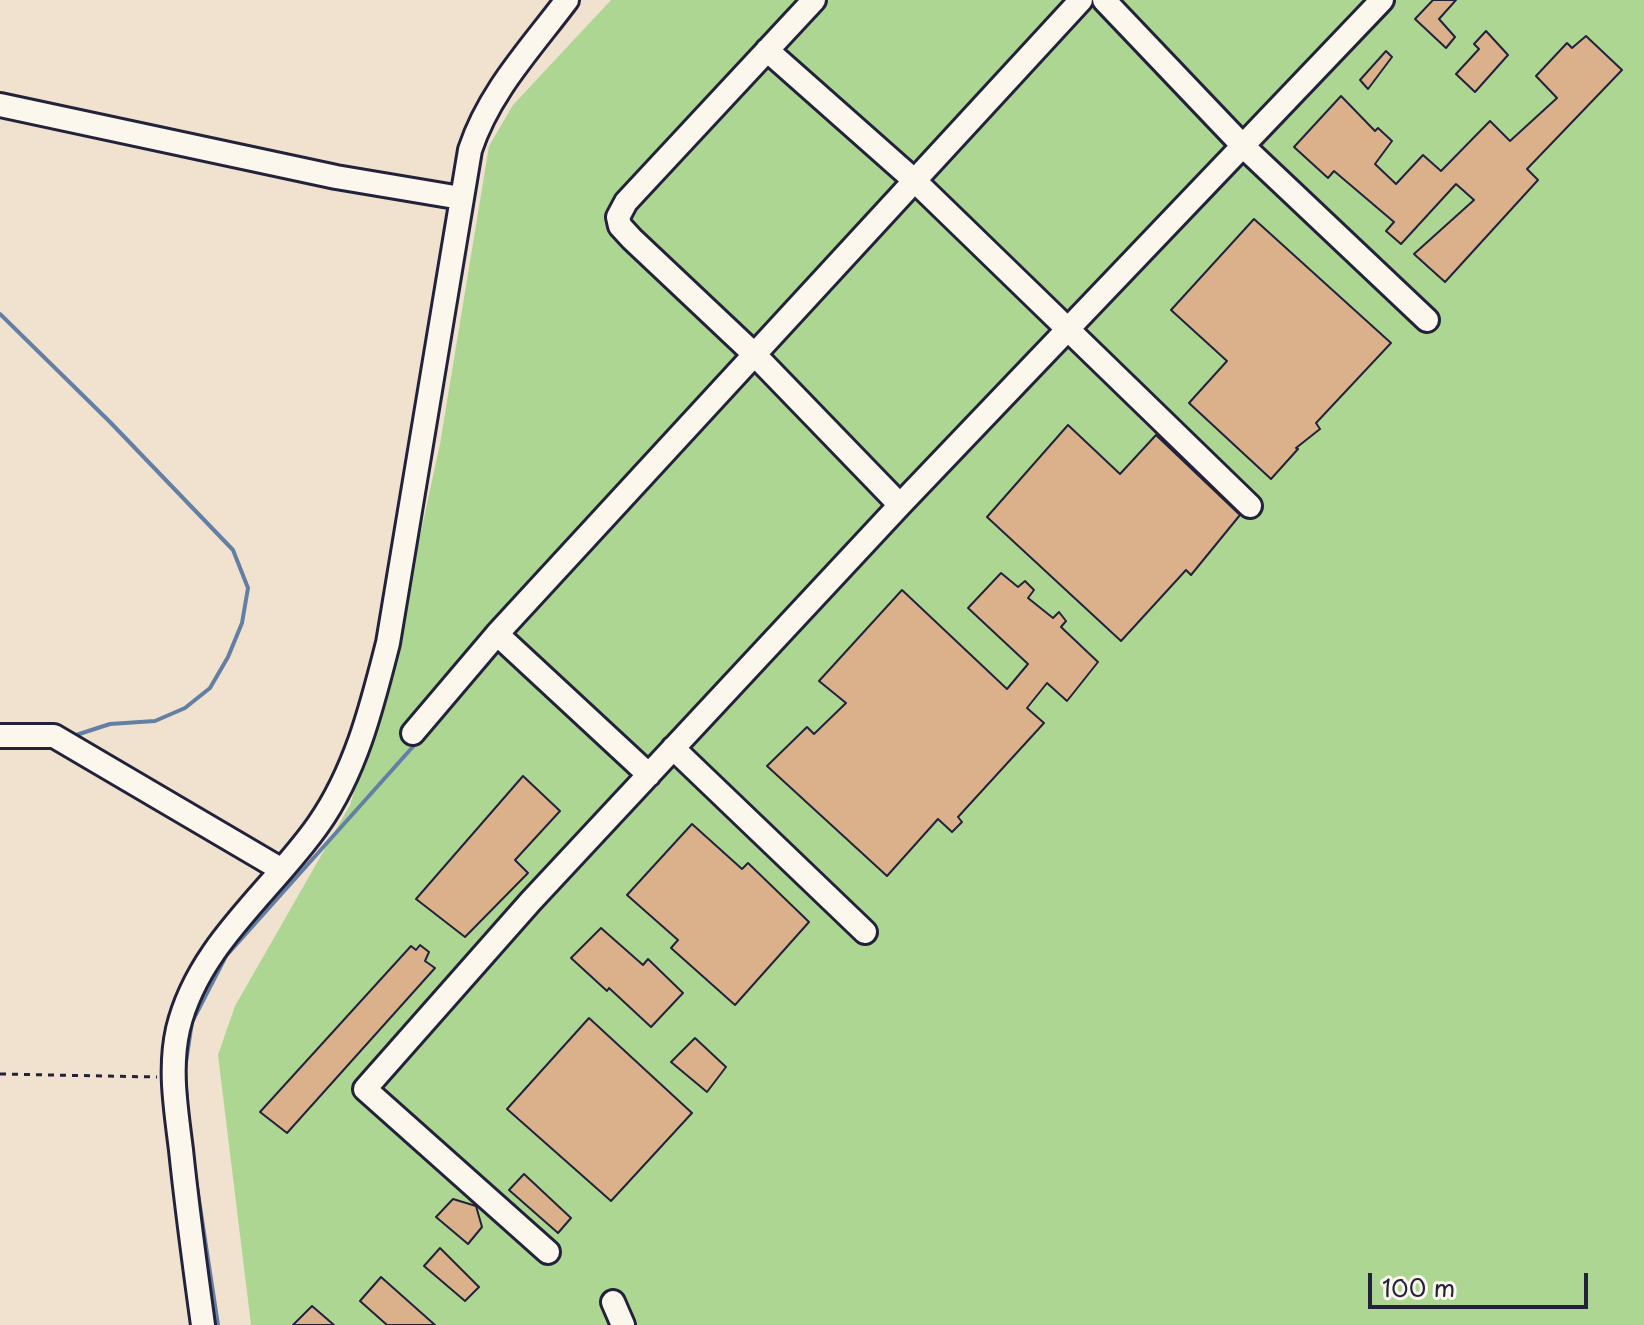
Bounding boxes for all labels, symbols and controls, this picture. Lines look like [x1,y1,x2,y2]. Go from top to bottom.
scale bar [1372,1257,1592,1307]
text: 100 m [1382,1269,1455,1305]

